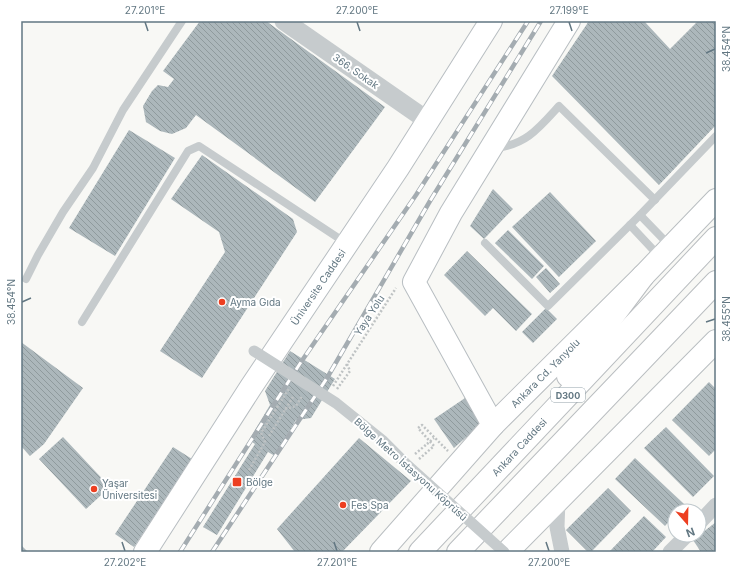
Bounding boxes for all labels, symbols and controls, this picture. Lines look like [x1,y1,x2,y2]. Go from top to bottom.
text: 27.201°E [125,4,165,16]
text: 27.200°E [336,4,378,16]
text: 27.199°E [549,4,589,16]
text: 38.454°N [720,26,732,72]
street label: 366. Sokak [331,51,382,91]
street label: Üniversite Caddesi [288,247,348,327]
text: 38.454°N [5,279,17,325]
street label: Yaya Yolu [351,292,387,338]
place label: Ayma Gıda [230,296,281,308]
text: 38.455°N [720,296,732,342]
marker: Ayma Gıda [217,297,227,307]
street label: Ankara Cd. Yanyolu [508,336,582,410]
road number: D300 [551,388,585,402]
street label: Bölge Metro İstasyonu Köprüsü [352,414,471,523]
street label: Ankara Caddesi [489,416,549,478]
marker: Bölge [231,476,243,488]
place label: Bölge [246,476,273,488]
place label: Yaşar Üniversitesi [102,477,157,501]
marker: Yaşar Üniversitesi [89,484,99,494]
place label: Fes Spa [351,499,389,511]
marker: Fes Spa [338,500,348,510]
north arrow [667,503,707,543]
text: N [684,524,697,540]
text: 27.202°E [104,556,146,568]
text: 27.201°E [317,556,357,568]
text: 27.200°E [528,556,570,568]

